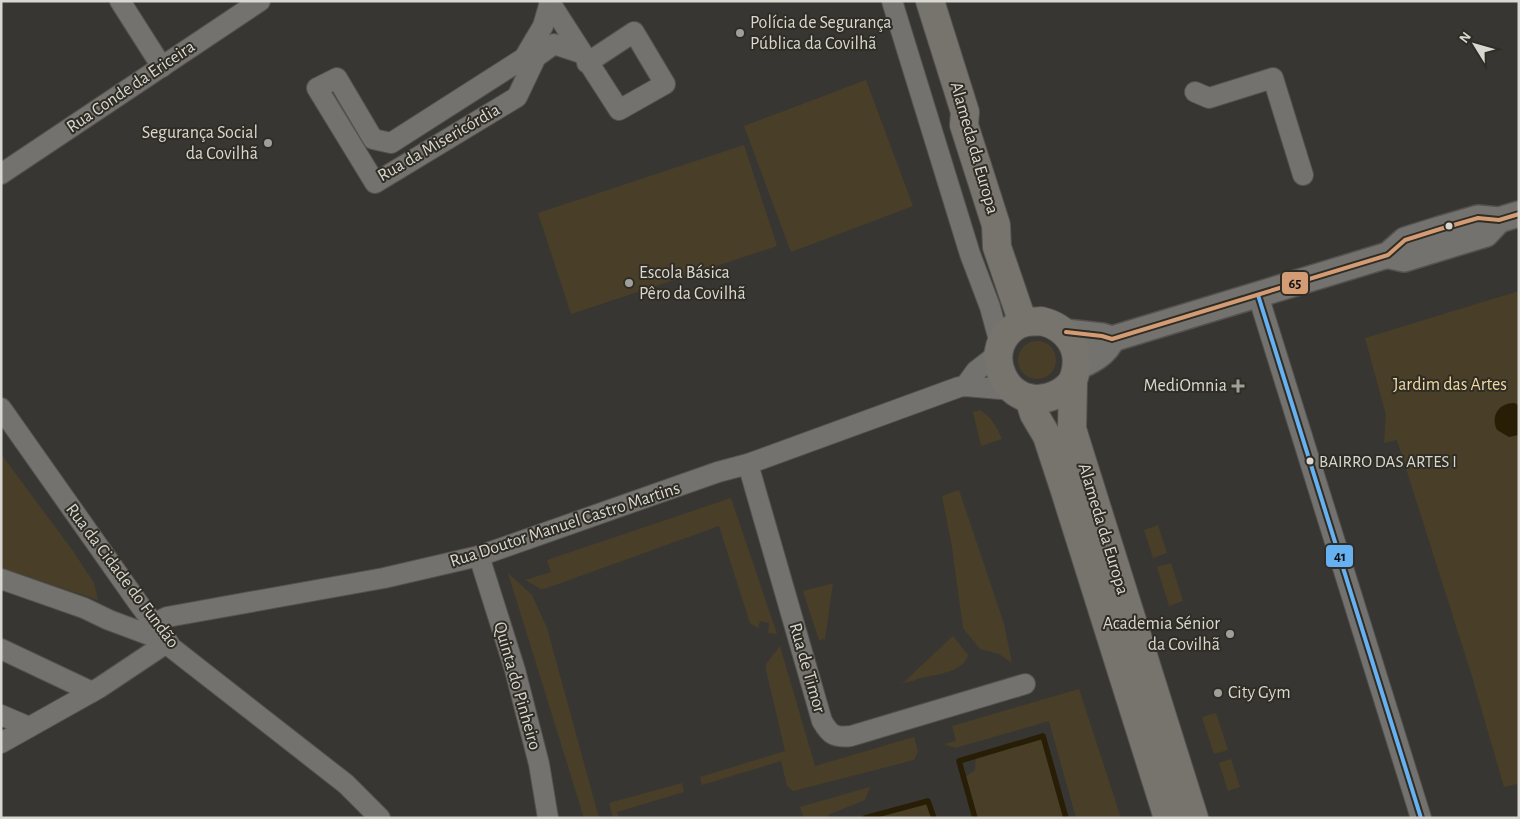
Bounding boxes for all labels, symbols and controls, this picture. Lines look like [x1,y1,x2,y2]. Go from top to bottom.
place label: Polícia de Segurança Pública da Covilhã [750,14,892,53]
north arrow [1450,20,1500,70]
marker: Polícia de Segurança Pública da Covilhã [734,27,746,39]
text: N [1457,30,1474,46]
street label: Rua Conde da Ericeira [64,37,198,137]
street label: Alameda da Europa [947,80,1001,216]
street label: Rua da Misericórdia [375,101,503,185]
place label: Segurança Social da Covilhã [142,124,258,163]
marker: Segurança Social da Covilhã [262,137,274,149]
unlabelled marker [1444,221,1454,231]
place label: Escola Básica Pêro da Covilhã [639,264,746,303]
line badge: 65 [1281,271,1309,295]
marker: Escola Básica Pêro da Covilhã [623,277,635,289]
text: 65 [1289,277,1301,291]
park label: Jardim das Artes [1393,376,1507,394]
place label: MediOmnia [1144,377,1227,395]
marker: MediOmnia [1231,379,1245,393]
place label: BAIRRO DAS ARTES I [1319,453,1457,470]
marker: BAIRRO DAS ARTES I [1305,456,1315,466]
street label: Alameda da Europa [1074,461,1132,597]
street label: Rua Doutor Manuel Castro Martins [448,479,682,571]
street label: Rua da Cidade do Fundão [62,501,182,652]
line badge: 41 [1325,544,1354,568]
text: 41 [1334,550,1346,564]
place label: Academia Sénior da Covilhã [1103,615,1220,654]
street label: Quinta do Pinheiro [490,620,544,752]
street label: Rua de Timor [786,621,828,715]
marker: Academia Sénior da Covilhã [1224,628,1236,640]
place label: City Gym [1228,684,1291,702]
marker: City Gym [1212,687,1224,699]

